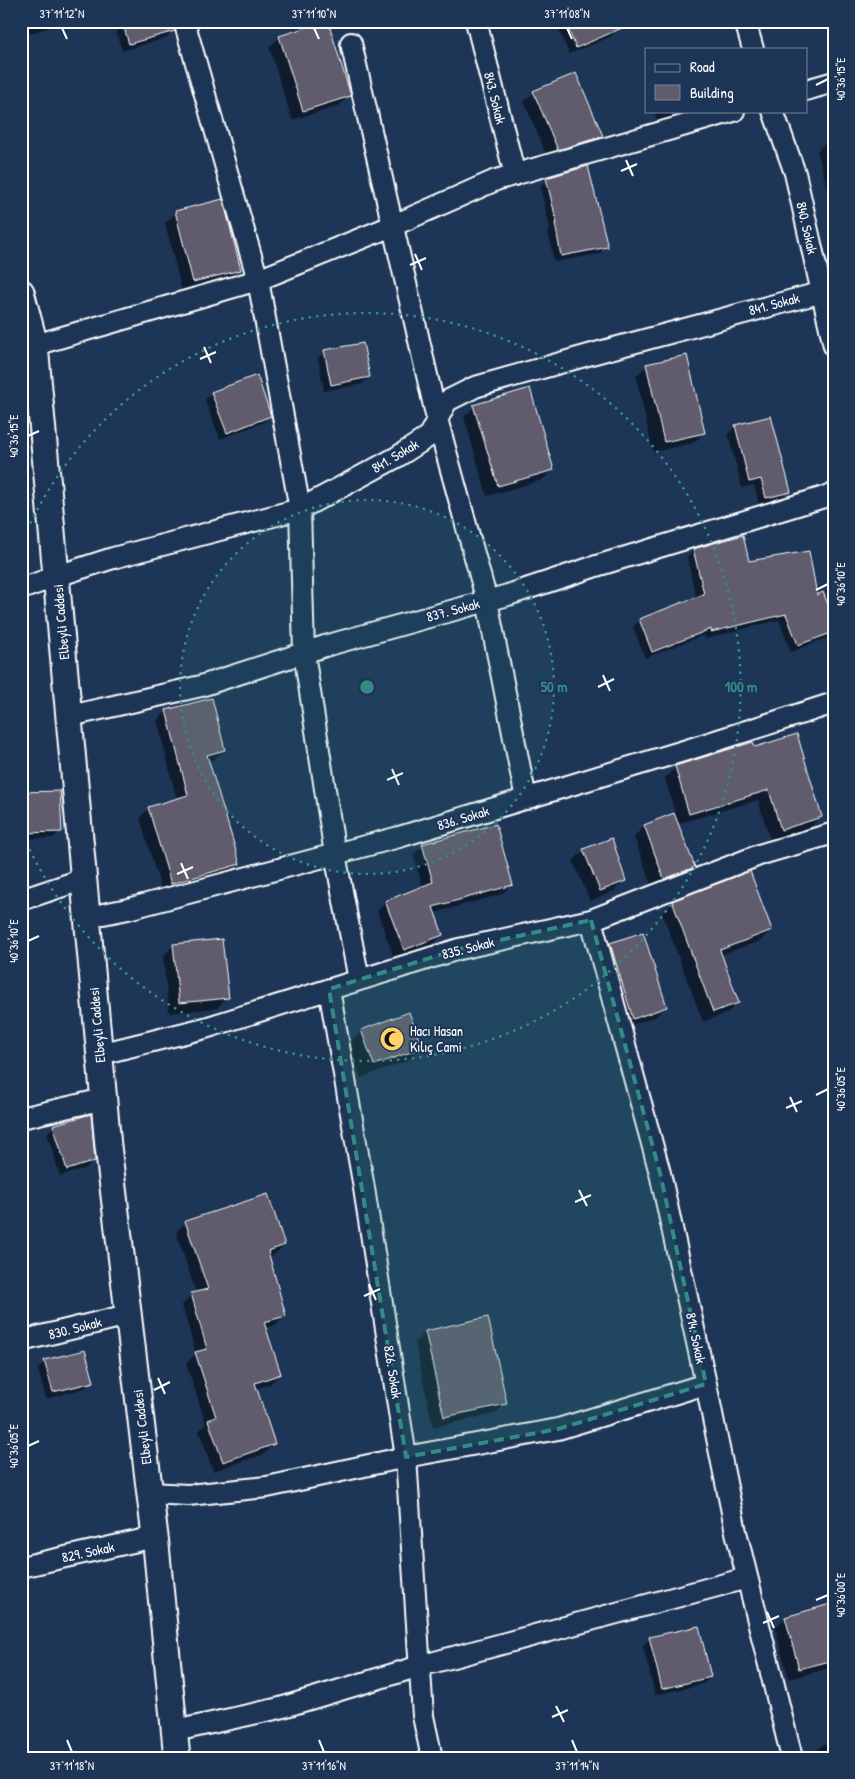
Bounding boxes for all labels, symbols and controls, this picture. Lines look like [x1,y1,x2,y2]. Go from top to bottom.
text: 37°11'12"N [40,5,84,22]
text: 37°11'10"N [292,5,336,22]
text: 37°11'08"N [544,5,590,22]
legend [645,48,808,112]
text: Road [690,56,715,77]
text: 40°36'15"E [832,57,849,101]
street label: 843. Sokak [480,70,511,126]
text: Building [690,82,734,103]
street label: 840. Sokak [792,200,823,256]
street label: 841. Sokak [746,288,802,319]
text: 40°36'15"E [5,414,22,458]
street label: 841. Sokak [368,434,422,477]
text: 40°36'10"E [832,562,849,606]
street label: Elbeyli Caddesi [48,584,74,660]
street label: 837. Sokak [424,593,482,626]
text: 50 m [541,676,567,697]
text: 100 m [725,676,757,697]
centre of rings [358,678,376,696]
street label: 836. Sokak [435,801,491,834]
text: 40°36'10"E [5,919,22,963]
street label: 835. Sokak [440,932,496,963]
street label: Elbeyli Caddesi [84,987,110,1063]
place label: Hacı Hasan Kılıç Cami [410,1021,463,1056]
mosque icon: Hacı Hasan Kılıç Cami [379,1026,405,1052]
text: 40°36'05"E [832,1066,849,1111]
street label: 814. Sokak [682,1311,711,1365]
street label: 830. Sokak [46,1312,104,1343]
street label: 826. Sokak [380,1344,407,1400]
street label: Elbeyli Caddesi [127,1388,157,1466]
text: 40°36'05"E [5,1423,22,1468]
street label: 829. Sokak [60,1537,116,1566]
text: 40°36'00"E [832,1572,849,1617]
text: 37°11'18"N [50,1757,94,1774]
text: 37°11'16"N [302,1757,346,1774]
text: 37°11'14"N [555,1757,599,1774]

